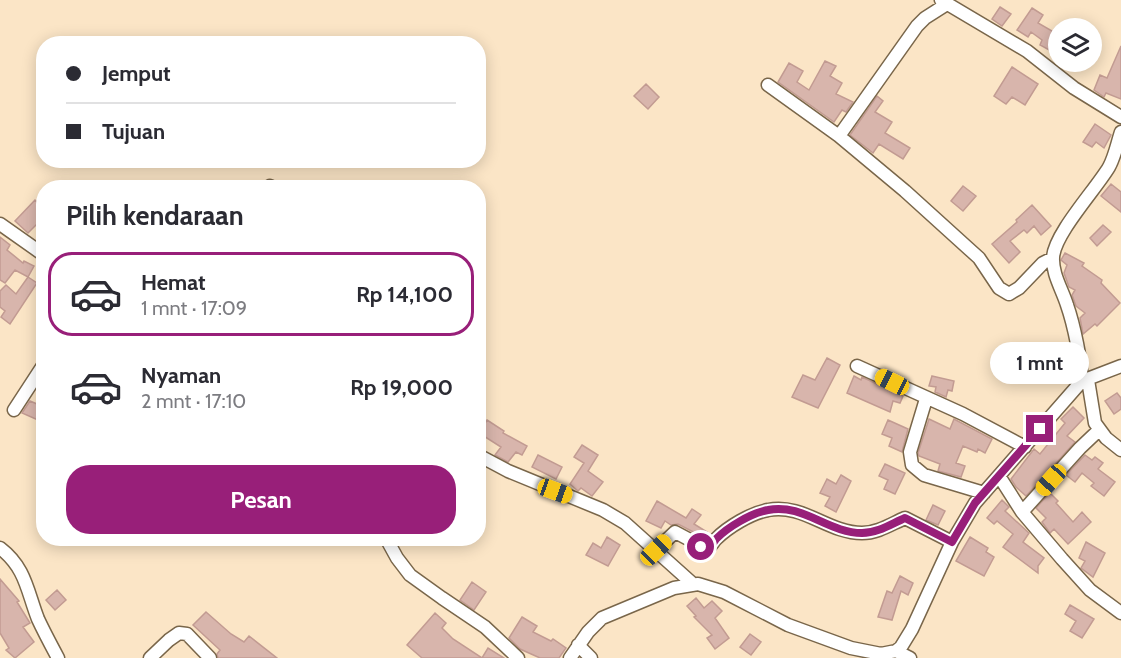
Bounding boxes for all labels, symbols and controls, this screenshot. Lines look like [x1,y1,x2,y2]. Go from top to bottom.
map controls [1048,18,1102,72]
button: layers [1048,18,1102,72]
text: Jemput [102,60,171,87]
text: Tujuan [102,118,165,145]
text: Pilih kendaraan [66,199,244,232]
icon: car [69,267,123,321]
text: Hemat [141,269,206,296]
text: Rp 14,100 [356,281,453,308]
text: 1 mnt · 17:09 [141,296,247,320]
callout: 1 mnt [990,342,1090,384]
text: 1 mnt [1016,351,1063,375]
icon: car [69,360,123,414]
text: Nyaman [141,362,221,389]
car [872,366,912,398]
text: Rp 19,000 [350,374,453,401]
text: 2 mnt · 17:10 [141,389,246,413]
route end [1026,415,1053,442]
car [1032,461,1070,499]
button: Pesan [66,465,456,534]
car [535,476,575,506]
car [637,531,675,569]
route start [687,533,714,560]

